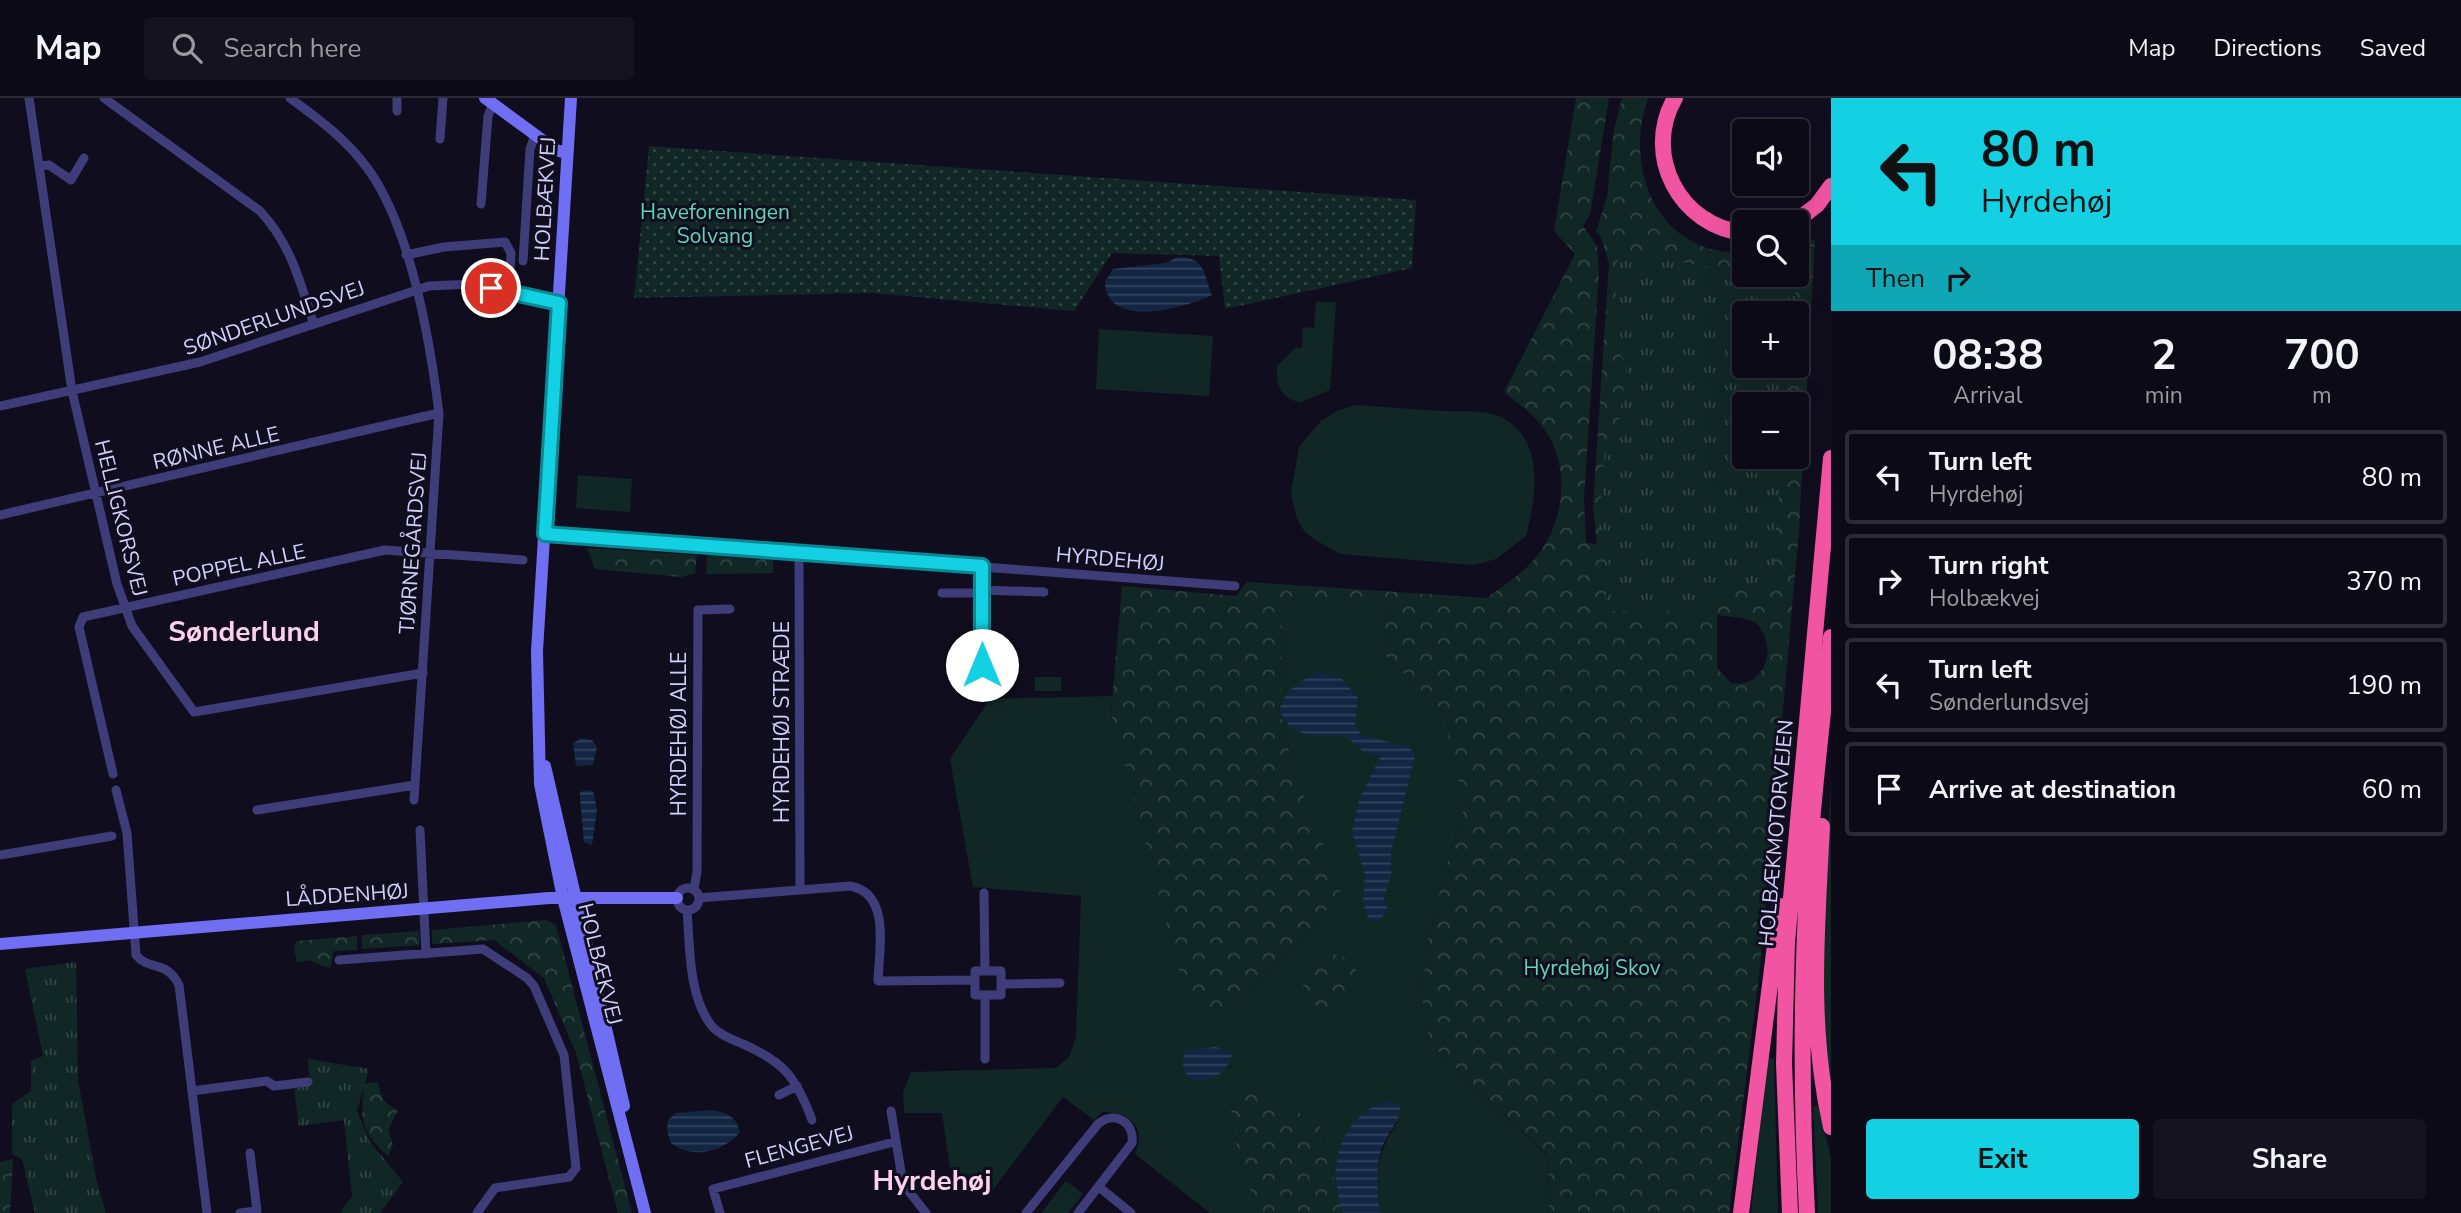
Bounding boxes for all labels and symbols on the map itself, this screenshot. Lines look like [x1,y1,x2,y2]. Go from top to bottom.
street label: HOLBÆKVEJ [528,136,562,262]
park label: Haveforeningen Solvang [640,198,790,250]
pin [461,258,521,318]
street label: SØNDERLUNDSVEJ [180,274,368,362]
street label: RØNNE ALLE [150,420,282,476]
street label: HELLIGKORSVEJ [88,437,154,599]
street label: TJØRNEGÅRDSVEJ [392,451,433,635]
street label: POPPEL ALLE [170,537,308,593]
street label: HYRDEHØJ [1055,540,1165,578]
district label: Sønderlund [168,613,320,651]
street label: HYRDEHØJ STRÆDE [768,621,796,823]
position arrow [945,628,1019,702]
street label: HYRDEHØJ ALLE [665,652,693,816]
street label: HOLBÆKMOTORVEJEN [1752,719,1800,947]
street label: LÅDDENHØJ [284,876,410,913]
street label: HOLBÆKVEJ [571,900,629,1028]
park label: Hyrdehøj Skov [1523,954,1661,982]
street label: FLENGEVEJ [741,1119,857,1175]
district label: Hyrdehøj [873,1162,991,1200]

